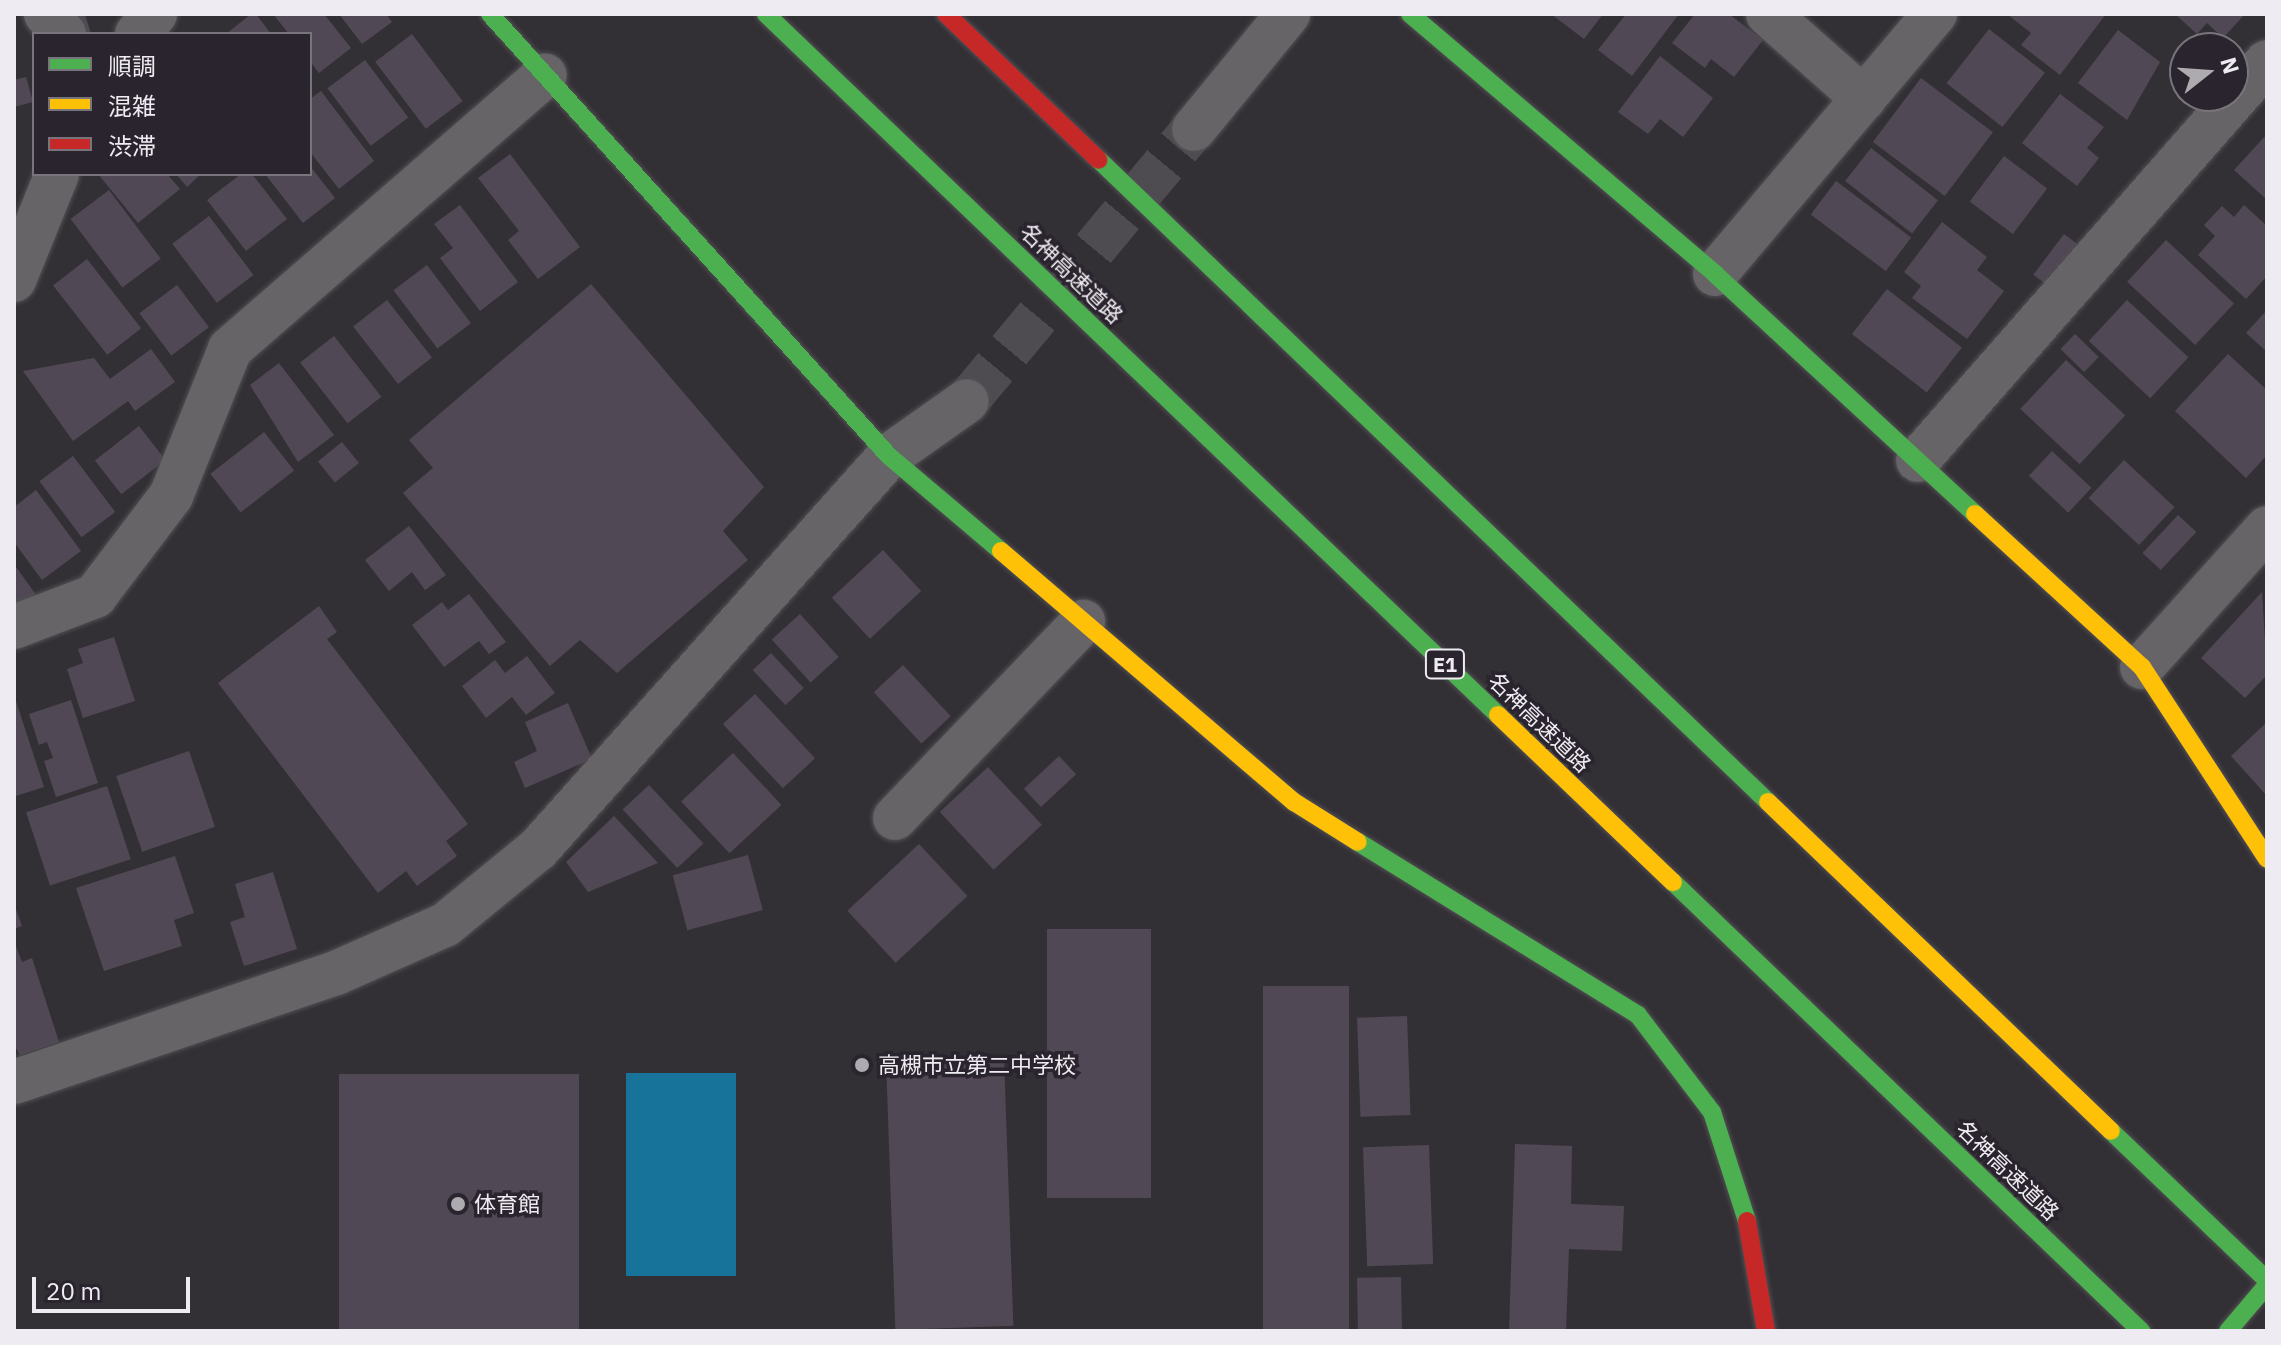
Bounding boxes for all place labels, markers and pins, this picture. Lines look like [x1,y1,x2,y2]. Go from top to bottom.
place label: 高槻市立第二中学校 [878,1052,1076,1078]
marker: 高槻市立第二中学校 [853,1056,871,1074]
place label: 体育館 [474,1191,540,1217]
marker: 体育館 [449,1195,467,1213]

